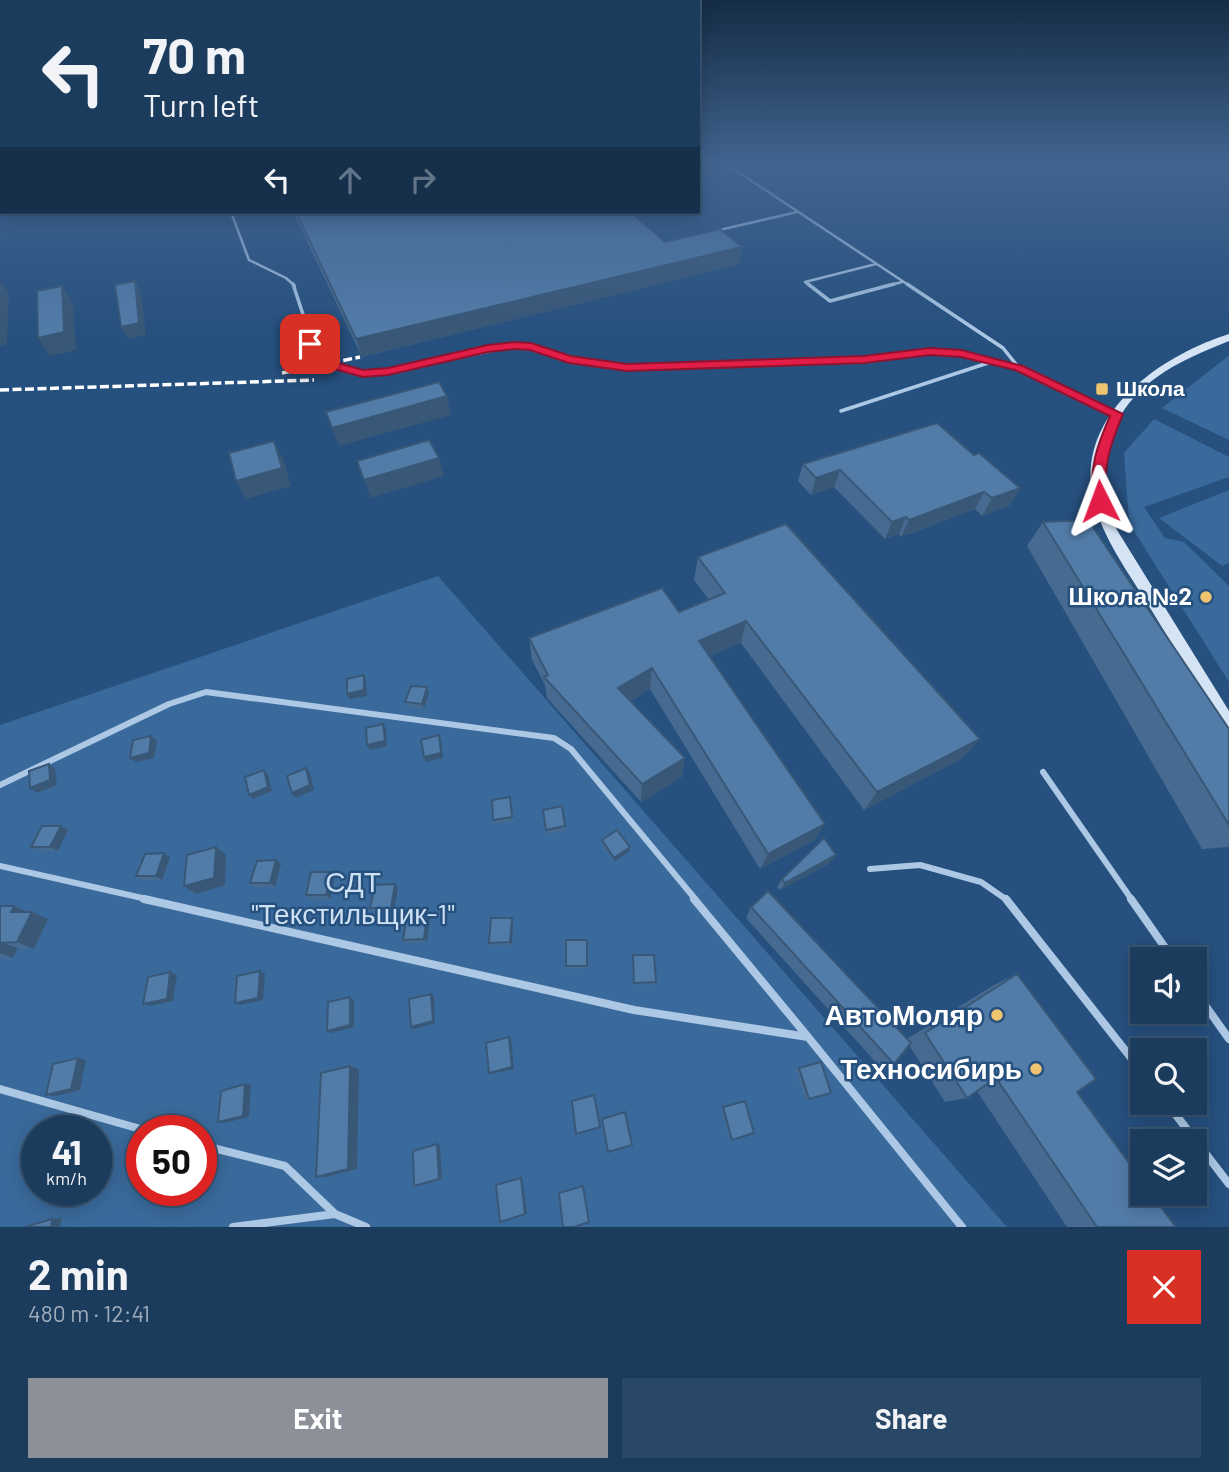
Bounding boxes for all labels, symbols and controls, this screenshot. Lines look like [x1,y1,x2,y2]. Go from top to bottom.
text: 70 m [143,25,246,84]
icon: left [28,28,119,119]
text: Turn left [143,85,260,123]
icon: left [258,161,296,199]
icon: ahead [331,161,369,199]
icon: right [404,161,442,199]
pin [280,314,340,374]
icon: arrive [291,325,329,363]
place label: Школа [1116,375,1185,400]
marker: Школа [1094,381,1110,397]
position arrow [1063,464,1137,538]
place label: Школа №2 [1069,581,1192,610]
marker: Школа №2 [1198,589,1214,605]
park label: СДТ "Текстильщик-1" [251,864,455,930]
map controls [1130,947,1207,1206]
button: sound [1130,947,1207,1024]
place label: АвтоМоляр [825,997,983,1031]
marker: АвтоМоляр [989,1007,1005,1023]
button: search [1130,1038,1207,1115]
place label: Техносибирь [840,1051,1022,1085]
marker: Техносибирь [1028,1061,1044,1077]
speed limit sign: 50 [126,1115,217,1206]
button: layers [1130,1129,1207,1206]
text: 41 [51,1130,82,1172]
text: km/h [46,1167,87,1189]
text: 2 min [28,1248,129,1298]
button: close [1127,1250,1201,1324]
text: 480 m · 12:41 [28,1299,150,1327]
button: Exit [28,1378,608,1458]
button: Share [622,1378,1201,1458]

